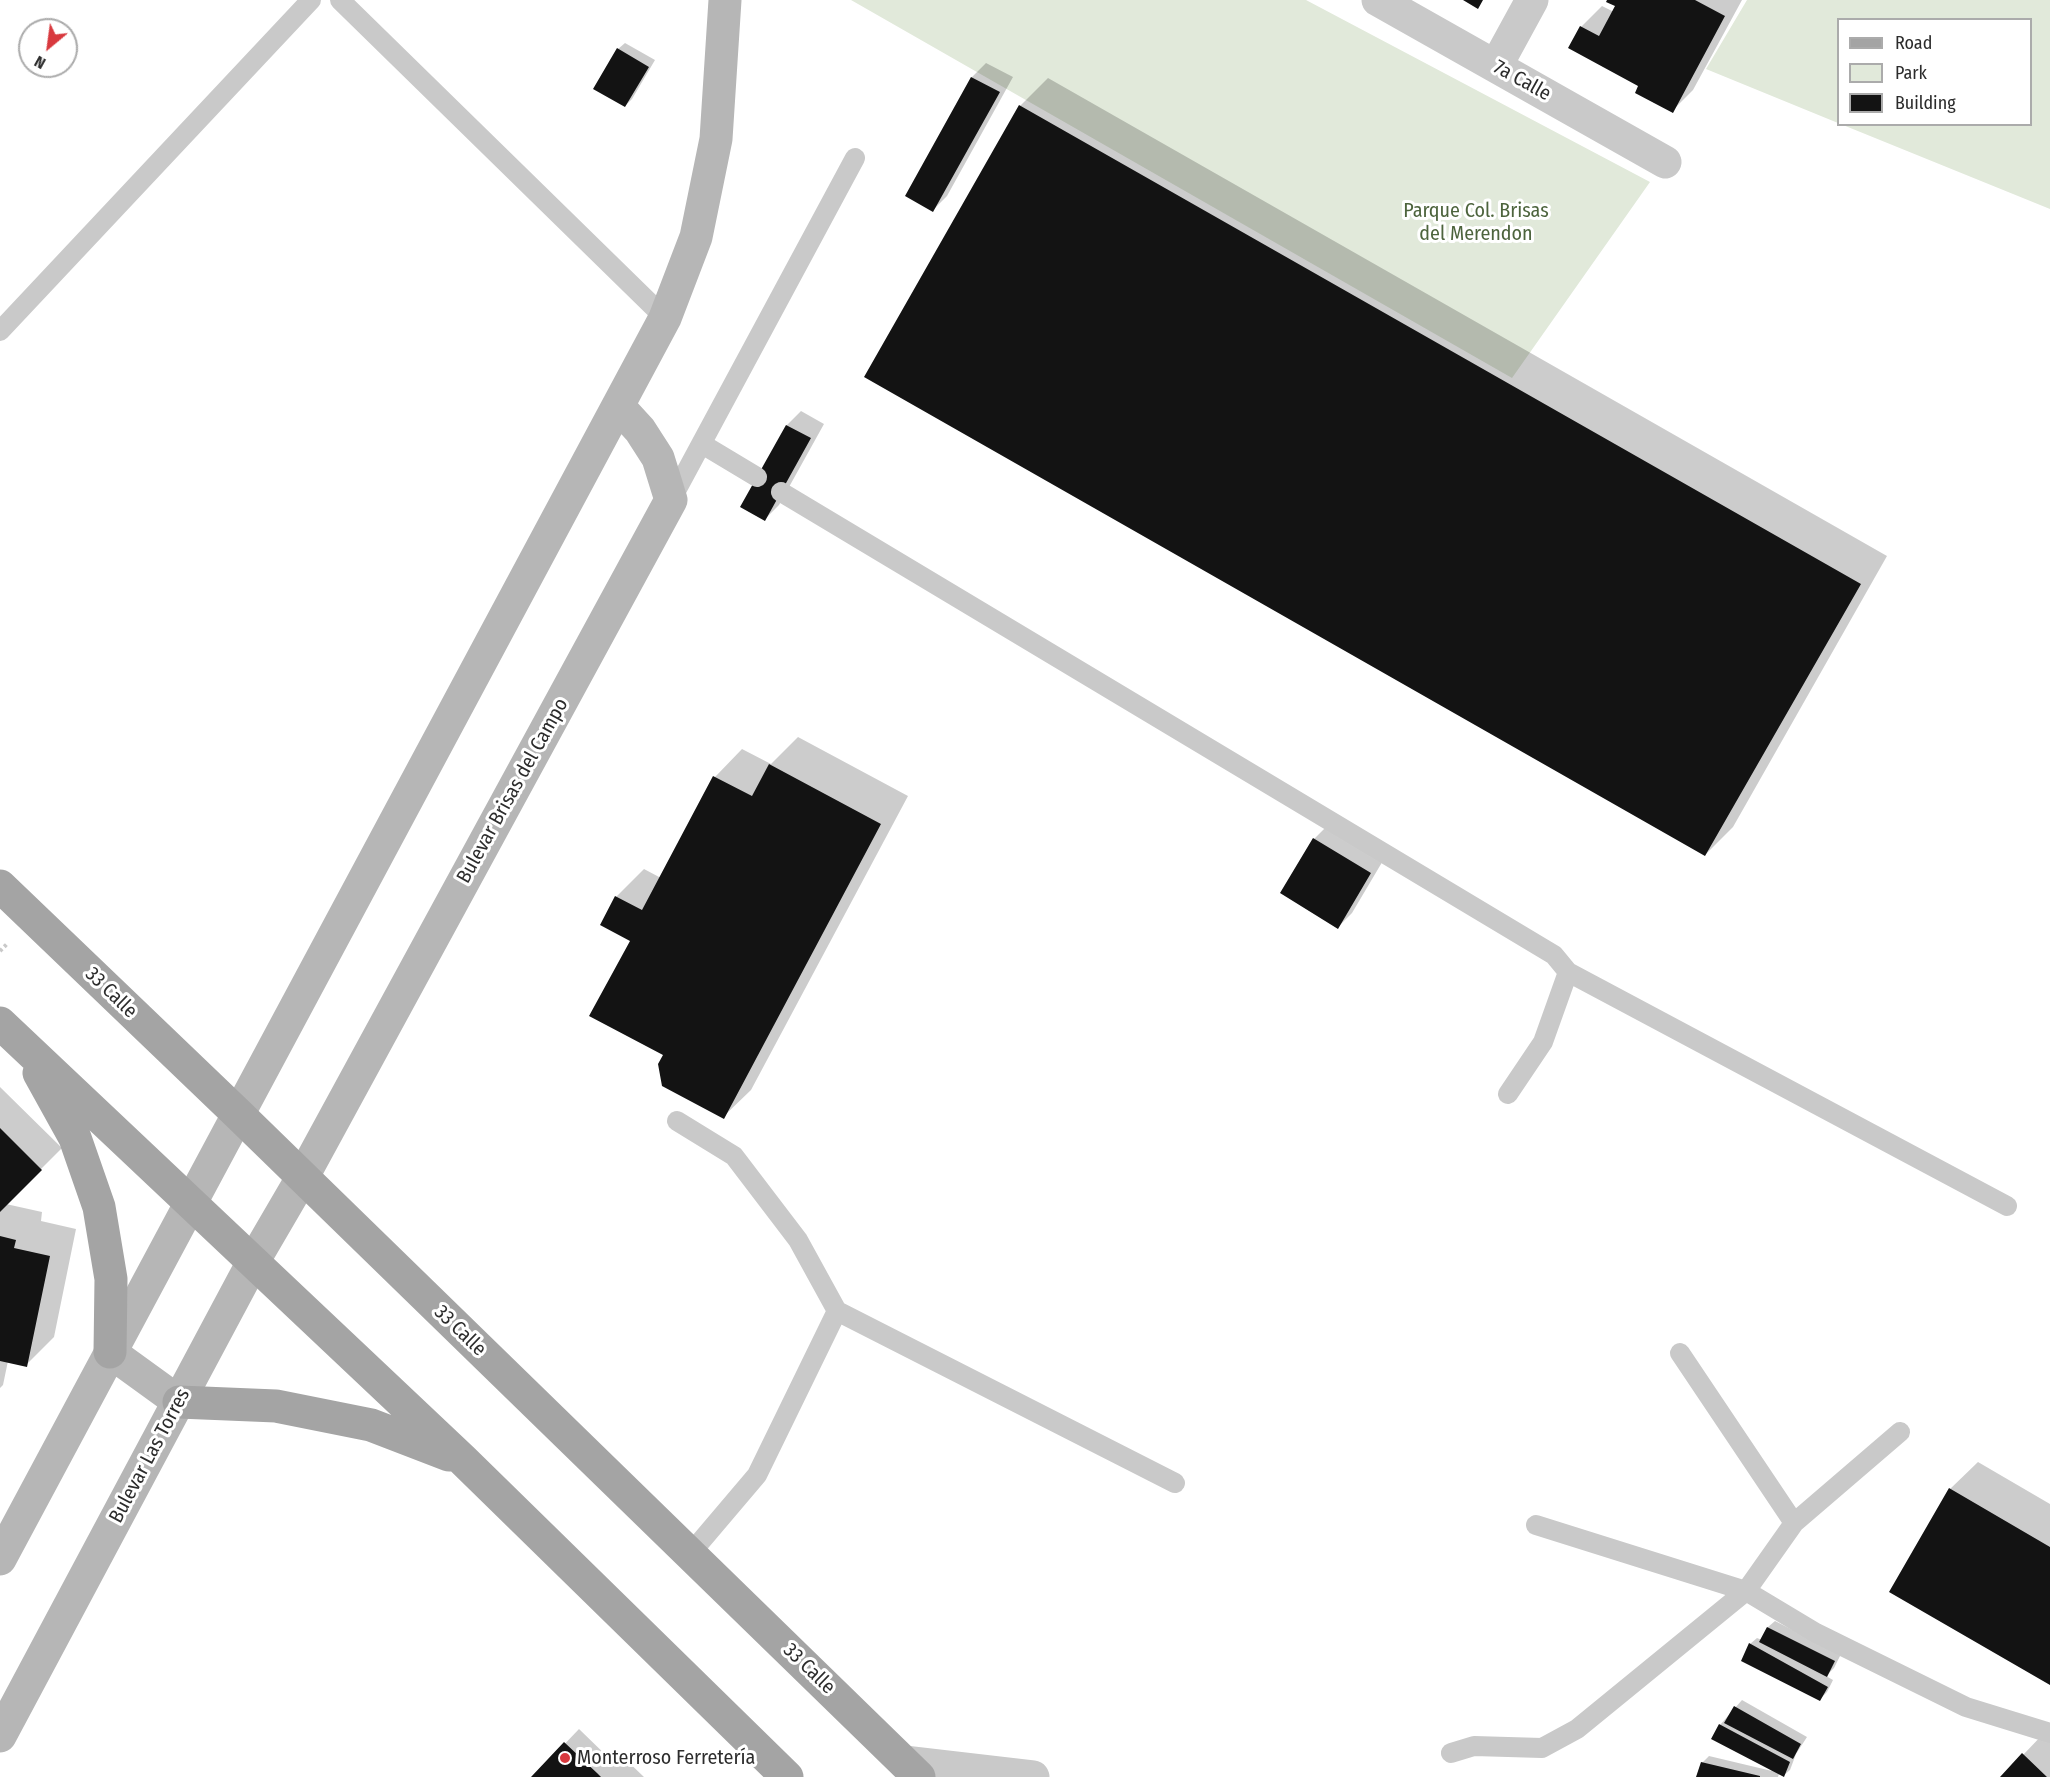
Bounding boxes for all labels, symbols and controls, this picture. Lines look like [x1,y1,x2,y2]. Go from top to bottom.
north arrow [18,18,78,78]
legend [1837,18,2032,126]
text: Road [1895,32,1932,54]
text: N [31,52,49,73]
street label: 7a Calle [1489,55,1555,107]
text: Park [1895,62,1927,84]
text: Building [1895,92,1956,114]
park label: Parque Col. Brisas del Merendon [1403,199,1549,246]
street label: Bulevar Brisas del Campo [452,694,574,888]
street label: 33 Calle [80,963,142,1023]
street label: 33 Calle [429,1301,491,1361]
street label: Bulevar Las Torres [105,1385,195,1527]
street label: 33 Calle [778,1639,840,1699]
place label: Monterroso Ferretería [577,1746,755,1770]
marker: Monterroso Ferretería [558,1751,572,1765]

